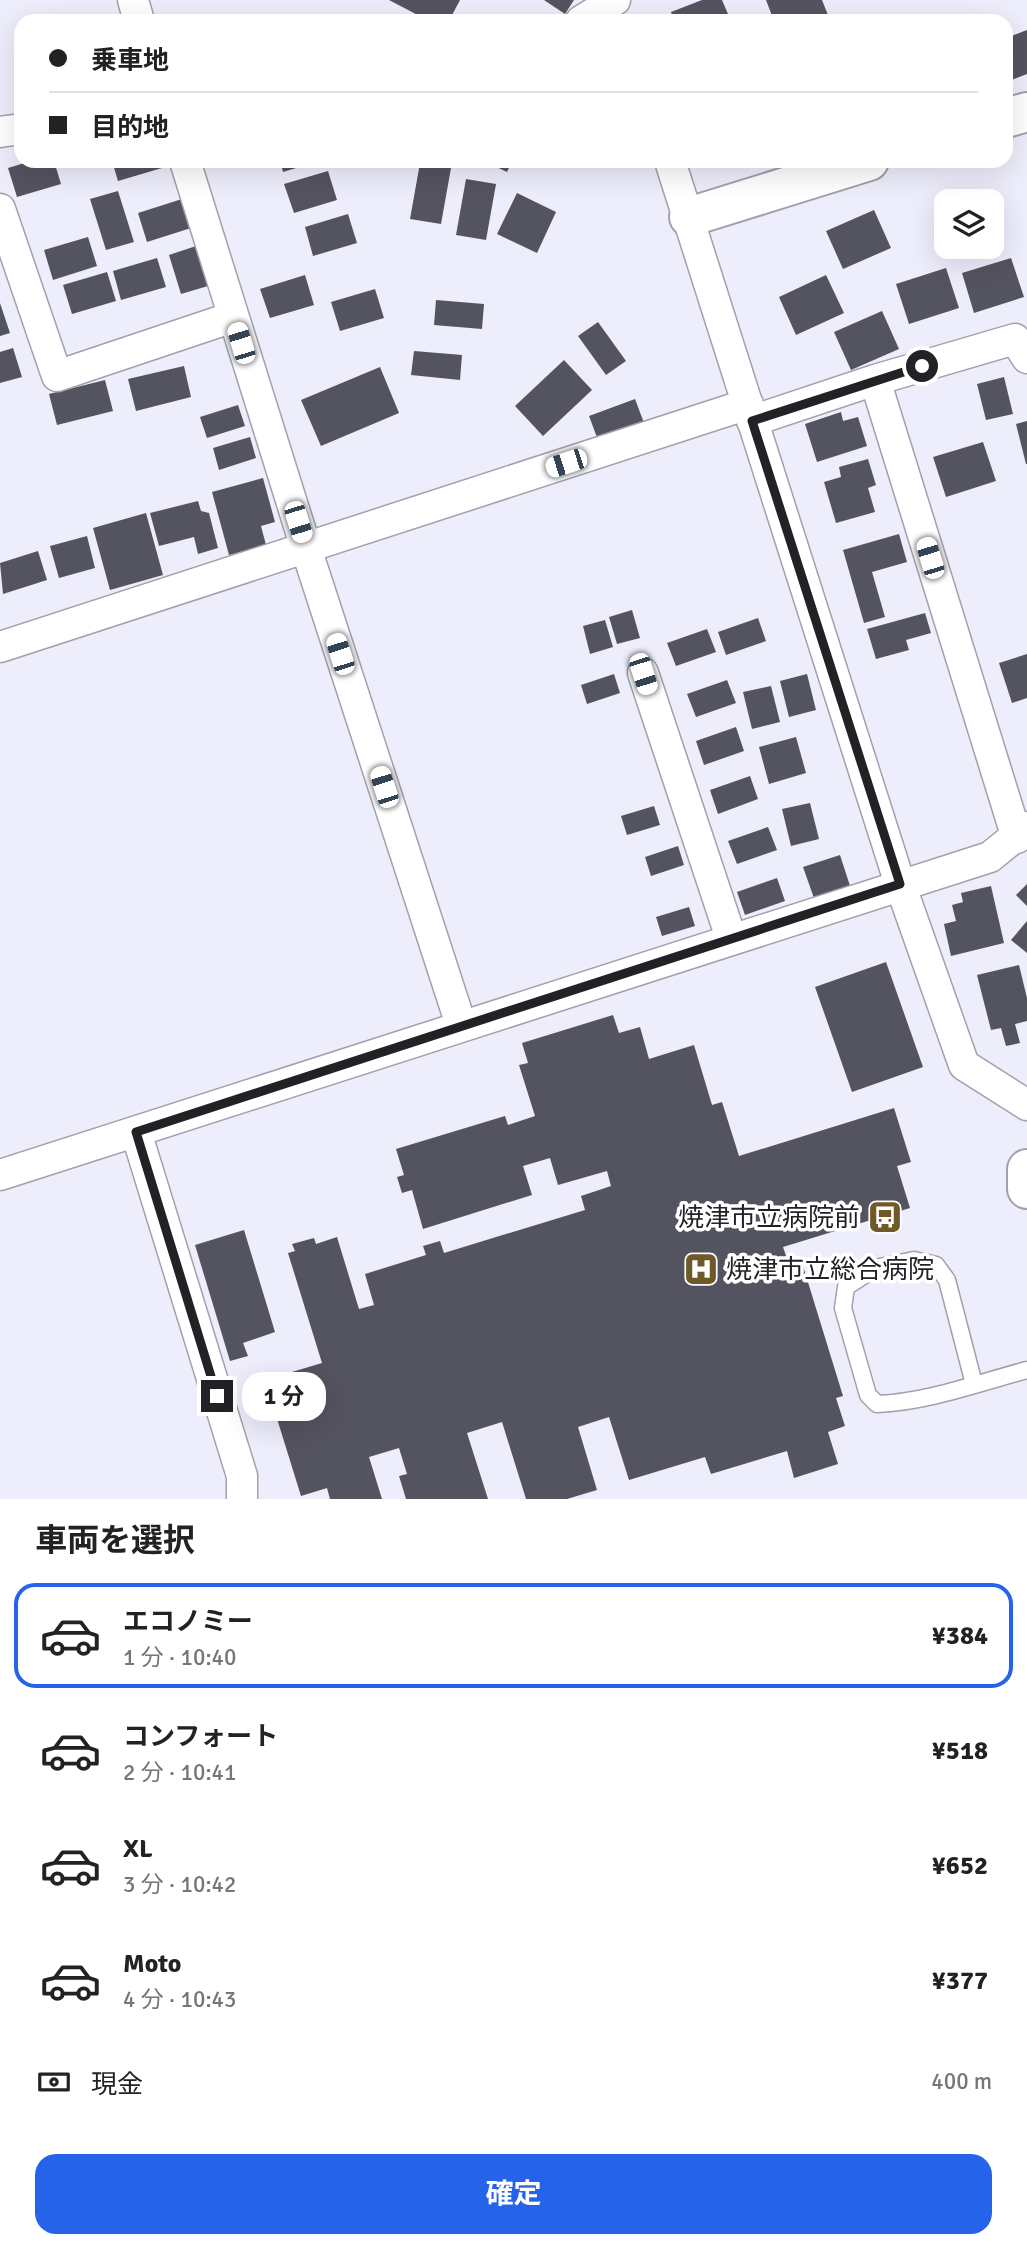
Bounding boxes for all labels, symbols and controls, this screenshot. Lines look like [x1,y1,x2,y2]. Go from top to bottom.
text: 乗車地 [91,45,169,77]
text: 目的地 [91,112,169,144]
map controls [934,189,1004,259]
button: layers [934,189,1004,259]
car [225,320,258,366]
route start [906,350,938,382]
car [543,447,590,479]
car [282,499,315,545]
car [914,535,947,581]
car [324,631,357,677]
car [627,651,660,697]
car [368,764,401,810]
bus stop icon: 焼津市立病院前 [866,1198,904,1236]
place label: 焼津市立病院前 [678,1202,860,1234]
hospital icon: 焼津市立総合病院 [682,1250,720,1288]
place label: 焼津市立総合病院 [726,1254,934,1286]
callout: 1 分 [242,1372,326,1420]
route end [201,1380,233,1412]
text: 1 分 [264,1382,304,1411]
text: 車両を選択 [35,1521,195,1560]
icon: car [39,1604,102,1667]
text: エコノミー [123,1606,253,1638]
text: ¥384 [932,1620,988,1652]
text: 1 分 · 10:40 [123,1643,236,1672]
icon: car [39,1719,102,1782]
text: コンフォート [123,1721,278,1753]
text: ¥518 [932,1735,988,1767]
text: 2 分 · 10:41 [123,1758,236,1787]
text: XL [123,1833,153,1865]
icon: car [39,1834,102,1897]
text: ¥652 [932,1850,988,1882]
text: 3 分 · 10:42 [123,1870,236,1899]
text: Moto [123,1948,181,1980]
icon: car [39,1949,102,2012]
text: ¥377 [932,1965,988,1997]
text: 4 分 · 10:43 [123,1985,236,2014]
icon: cash [35,2063,73,2101]
text: 400 m [931,2067,992,2096]
text: 現金 [91,2069,143,2101]
button: 確定 [35,2154,992,2234]

